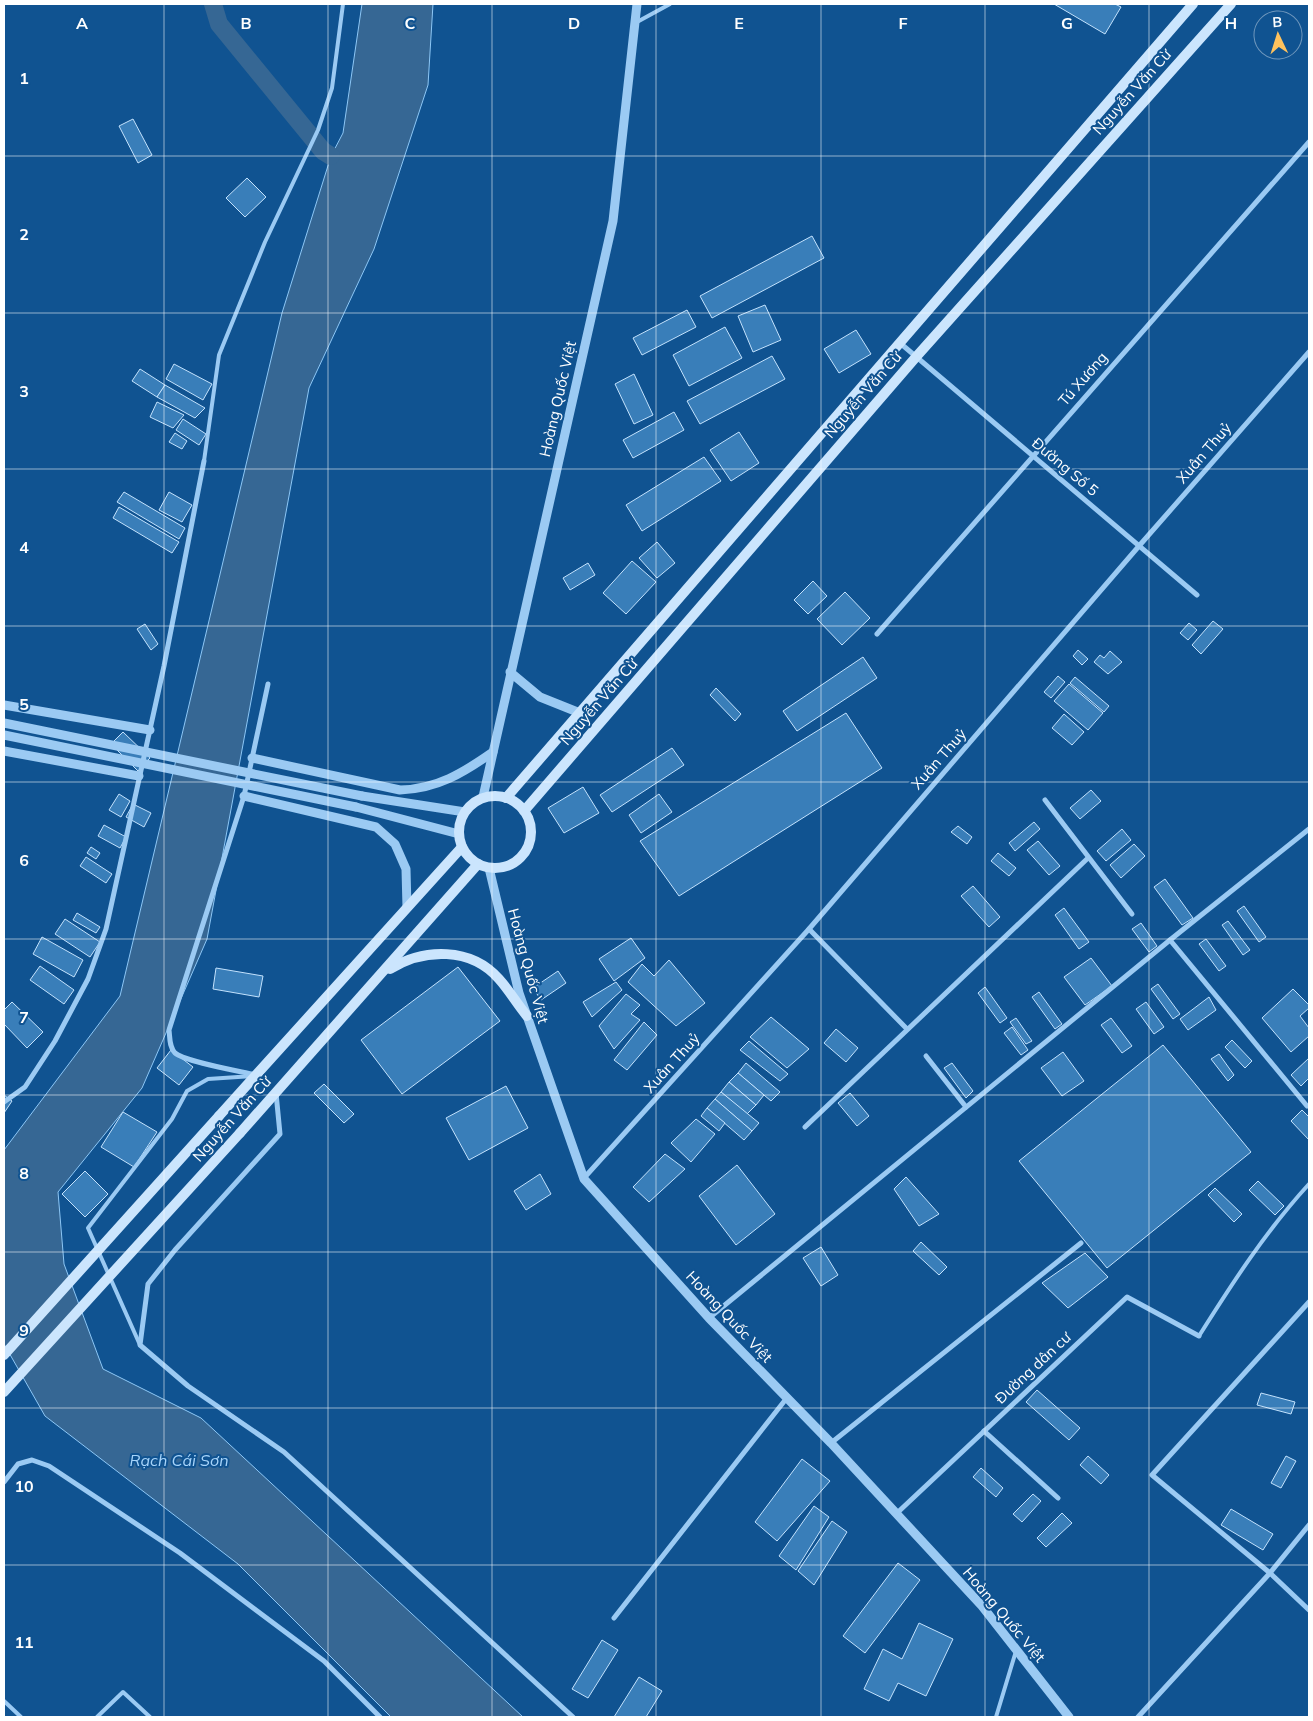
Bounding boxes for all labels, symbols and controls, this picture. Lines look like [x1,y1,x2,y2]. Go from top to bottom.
north arrow [1253,10,1303,60]
text: A [76,13,88,33]
text: B [240,13,252,33]
text: C [405,13,416,33]
text: D [568,13,580,33]
text: E [734,13,744,33]
text: F [898,13,908,33]
text: G [1061,13,1073,33]
text: H [1225,13,1237,33]
text: B [1272,13,1283,31]
street label: Nguyễn Văn Cừ [1088,44,1176,138]
text: 1 [19,68,29,88]
text: 2 [19,224,29,244]
street label: Hoàng Quốc Việt [535,339,580,459]
street label: Nguyễn Văn Cừ [820,346,906,442]
street label: Tú Xương [1054,348,1111,410]
text: 3 [19,381,29,401]
street label: Xuân Thuỷ [1172,418,1235,487]
street label: Đường Số 5 [1028,433,1102,500]
text: 4 [19,537,29,557]
street label: Nguyễn Văn Cừ [556,653,642,749]
text: 5 [19,694,29,714]
street label: Xuân Thuỷ [907,724,970,793]
text: 6 [19,850,29,870]
street label: Hoàng Quốc Việt [504,906,553,1026]
text: 7 [19,1007,29,1027]
street label: Xuân Thuỷ [640,1029,704,1097]
street label: Nguyễn Văn Cừ [188,1071,276,1165]
text: 8 [19,1163,29,1183]
street label: Hoàng Quốc Việt [682,1267,777,1366]
text: 9 [19,1320,29,1340]
street label: Đường dân cư [991,1327,1076,1408]
water label: Rạch Cái Sơn [129,1450,229,1470]
text: 10 [14,1476,34,1496]
street label: Hoàng Quốc Việt [959,1563,1050,1666]
text: 11 [14,1632,34,1652]

